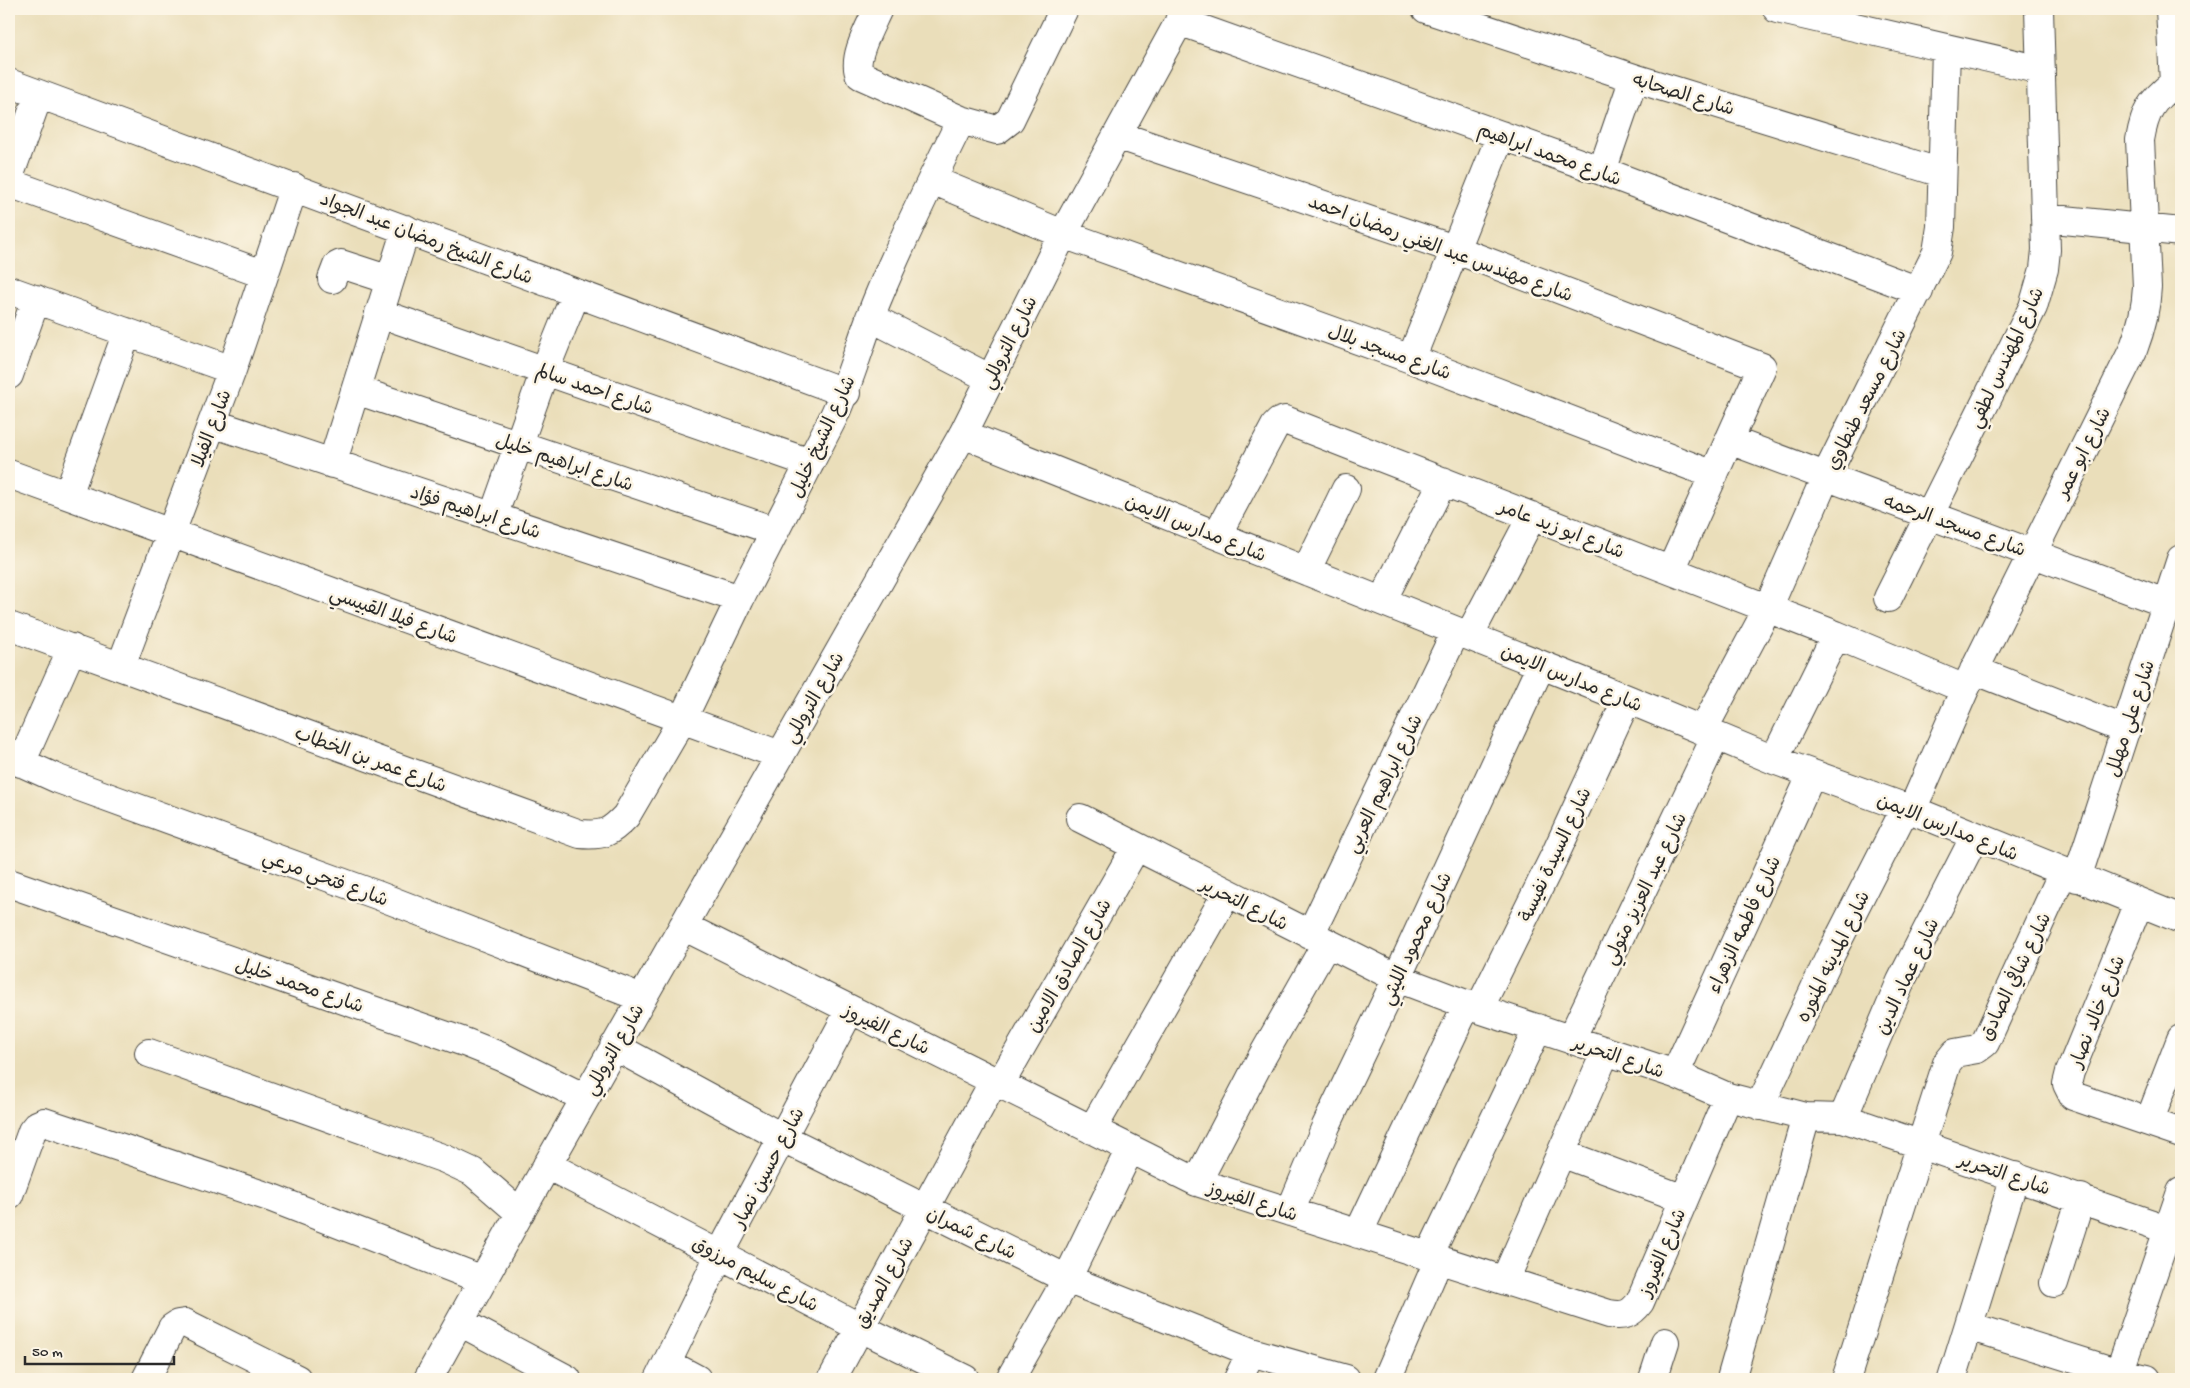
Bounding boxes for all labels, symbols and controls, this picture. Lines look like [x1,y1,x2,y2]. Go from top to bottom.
street label: شارع الصحابه [1629,70,1737,123]
street label: شارع محمد ابراهيم [1474,120,1624,193]
street label: شارع الشيخ رمضان عبد الجواد [316,189,535,291]
street label: شارع مهندس عبد الغني رمضان احمد [1304,192,1575,311]
street label: شارع المهندس لطفي [1965,284,2053,433]
street label: شارع التروللي [978,293,1046,395]
street label: شارع مسجد بلال [1324,321,1453,387]
street label: شارع مسعد طنطاوي [1823,326,1914,475]
street label: شارع احمد سالم [532,360,656,422]
street label: شارع الشيخ خليل [786,373,862,502]
street label: شارع الفيلا [188,387,239,471]
street label: شارع ابو عمر [2052,404,2118,505]
street label: شارع ابراهيم خليل [492,430,636,499]
street label: شارع ابراهيم فؤاد [407,482,543,546]
street label: شارع مدارس الايمن [1121,491,1269,569]
street label: شارع مسجد الرحمه [1879,491,2028,564]
street label: شارع ابو زيد عامر [1493,496,1627,566]
street label: شارع فيلا القبيسي [325,584,460,653]
street label: شارع مدارس الايمن [1497,641,1645,719]
street label: شارع التروللي [781,649,853,749]
street label: شارع علي مهلل [2103,658,2164,781]
street label: شارع ابراهيم العربي [1343,711,1431,859]
street label: شارع عمر بن الخطاب [291,723,449,799]
street label: شارع السيدة نفيسة [1516,784,1598,926]
street label: شارع مدارس الايمن [1873,790,2021,868]
street label: شارع عبد العزيز متولي [1600,810,1696,970]
street label: شارع فتحي مرعي [258,847,391,916]
street label: شارع فاطمه الزهراء [1704,853,1788,998]
street label: شارع محمود الليثي [1377,869,1461,1010]
street label: شارع التحرير [1194,873,1291,938]
street label: شارع المدينه المنوره [1793,888,1877,1027]
street label: شارع الصادق الامين [1023,896,1119,1038]
street label: شارع شافي الصادق [1973,908,2058,1045]
street label: شارع عماد الدين [1872,915,1946,1040]
street label: شارع خالد نصار [2066,953,2132,1074]
street label: شارع محمد خليل [232,955,366,1020]
street label: شارع الفيروز [837,999,932,1062]
street label: شارع التروللي [581,1001,653,1101]
street label: شارع التحرير [1567,1032,1666,1086]
street label: شارع حسين نصار [728,1105,811,1235]
street label: شارع التحرير [1953,1149,2052,1203]
street label: شارع الفيروز [1202,1177,1300,1229]
street label: شارع شمران [922,1204,1019,1267]
street label: شارع الفيروز [1635,1206,1693,1303]
street label: شارع سليم مرزوق [687,1233,821,1319]
street label: شارع الصديق [852,1234,921,1333]
scale bar [25,1333,174,1365]
text: 50 m [32,1344,63,1362]

